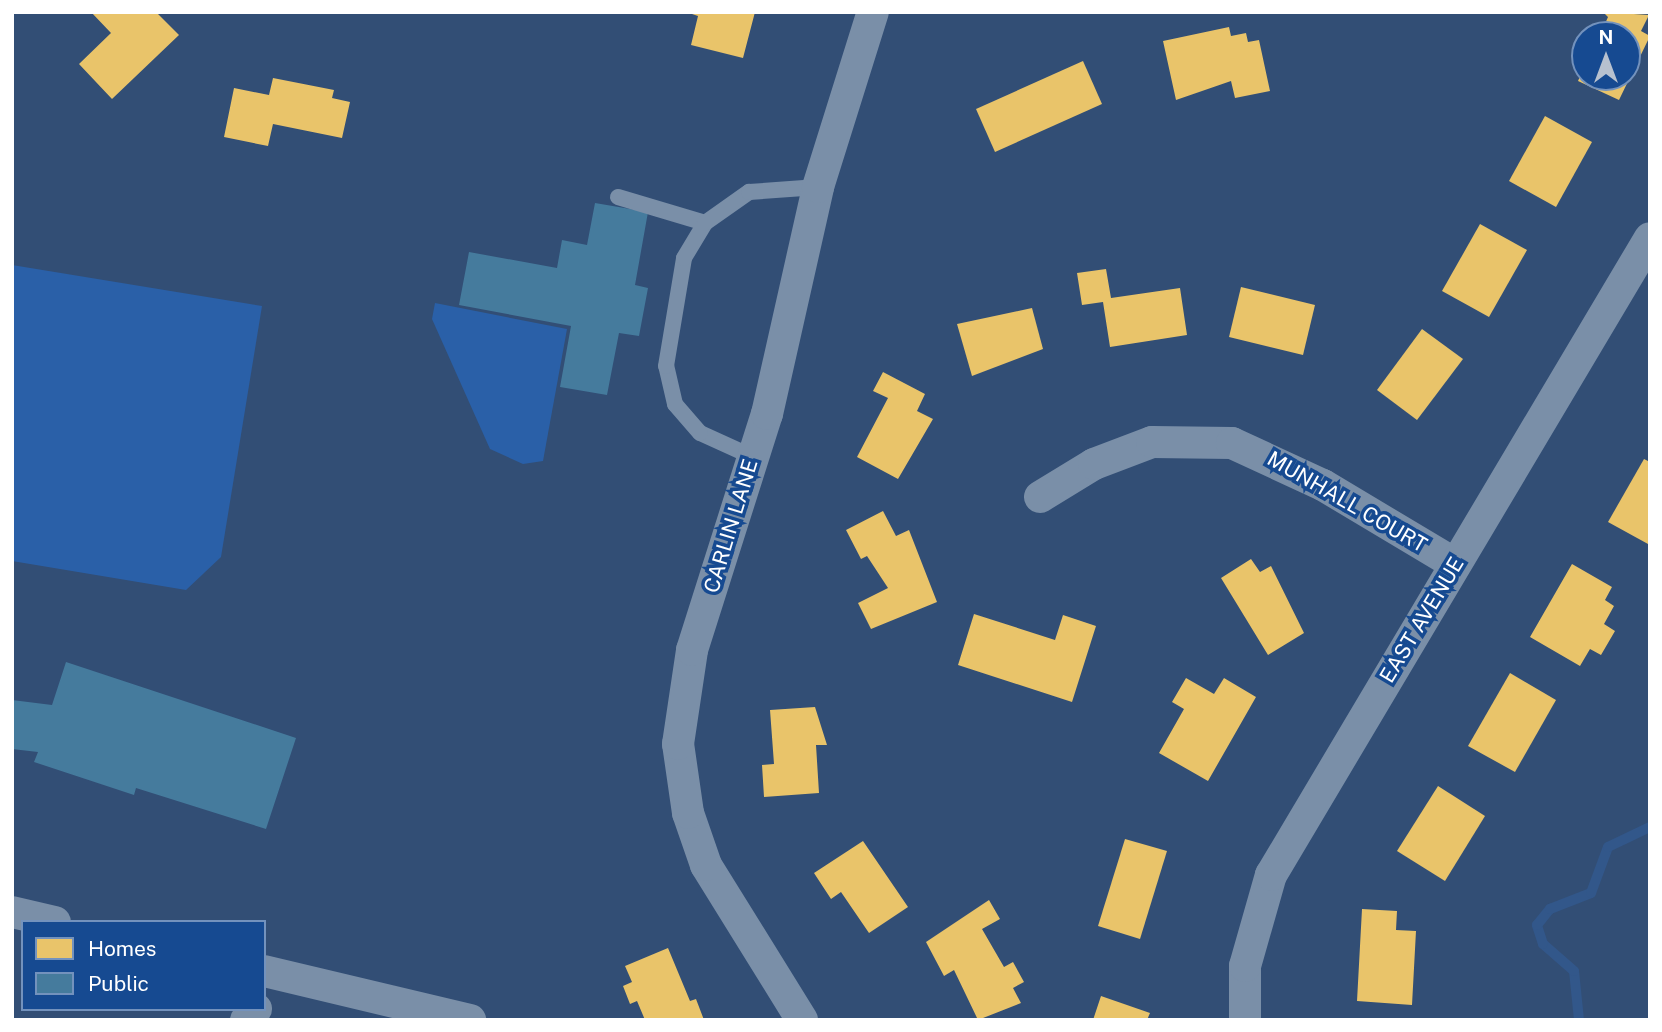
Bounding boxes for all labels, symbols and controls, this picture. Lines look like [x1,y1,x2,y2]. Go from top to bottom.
north arrow [1571,21,1641,91]
text: N [1599,26,1613,48]
street label: MUNHALL COURT [1263,446,1431,558]
street label: CARLIN LANE [699,456,763,596]
street label: EAST AVENUE [1375,553,1469,687]
legend [21,920,266,1011]
text: Homes [88,936,156,961]
text: Public [88,971,149,996]

